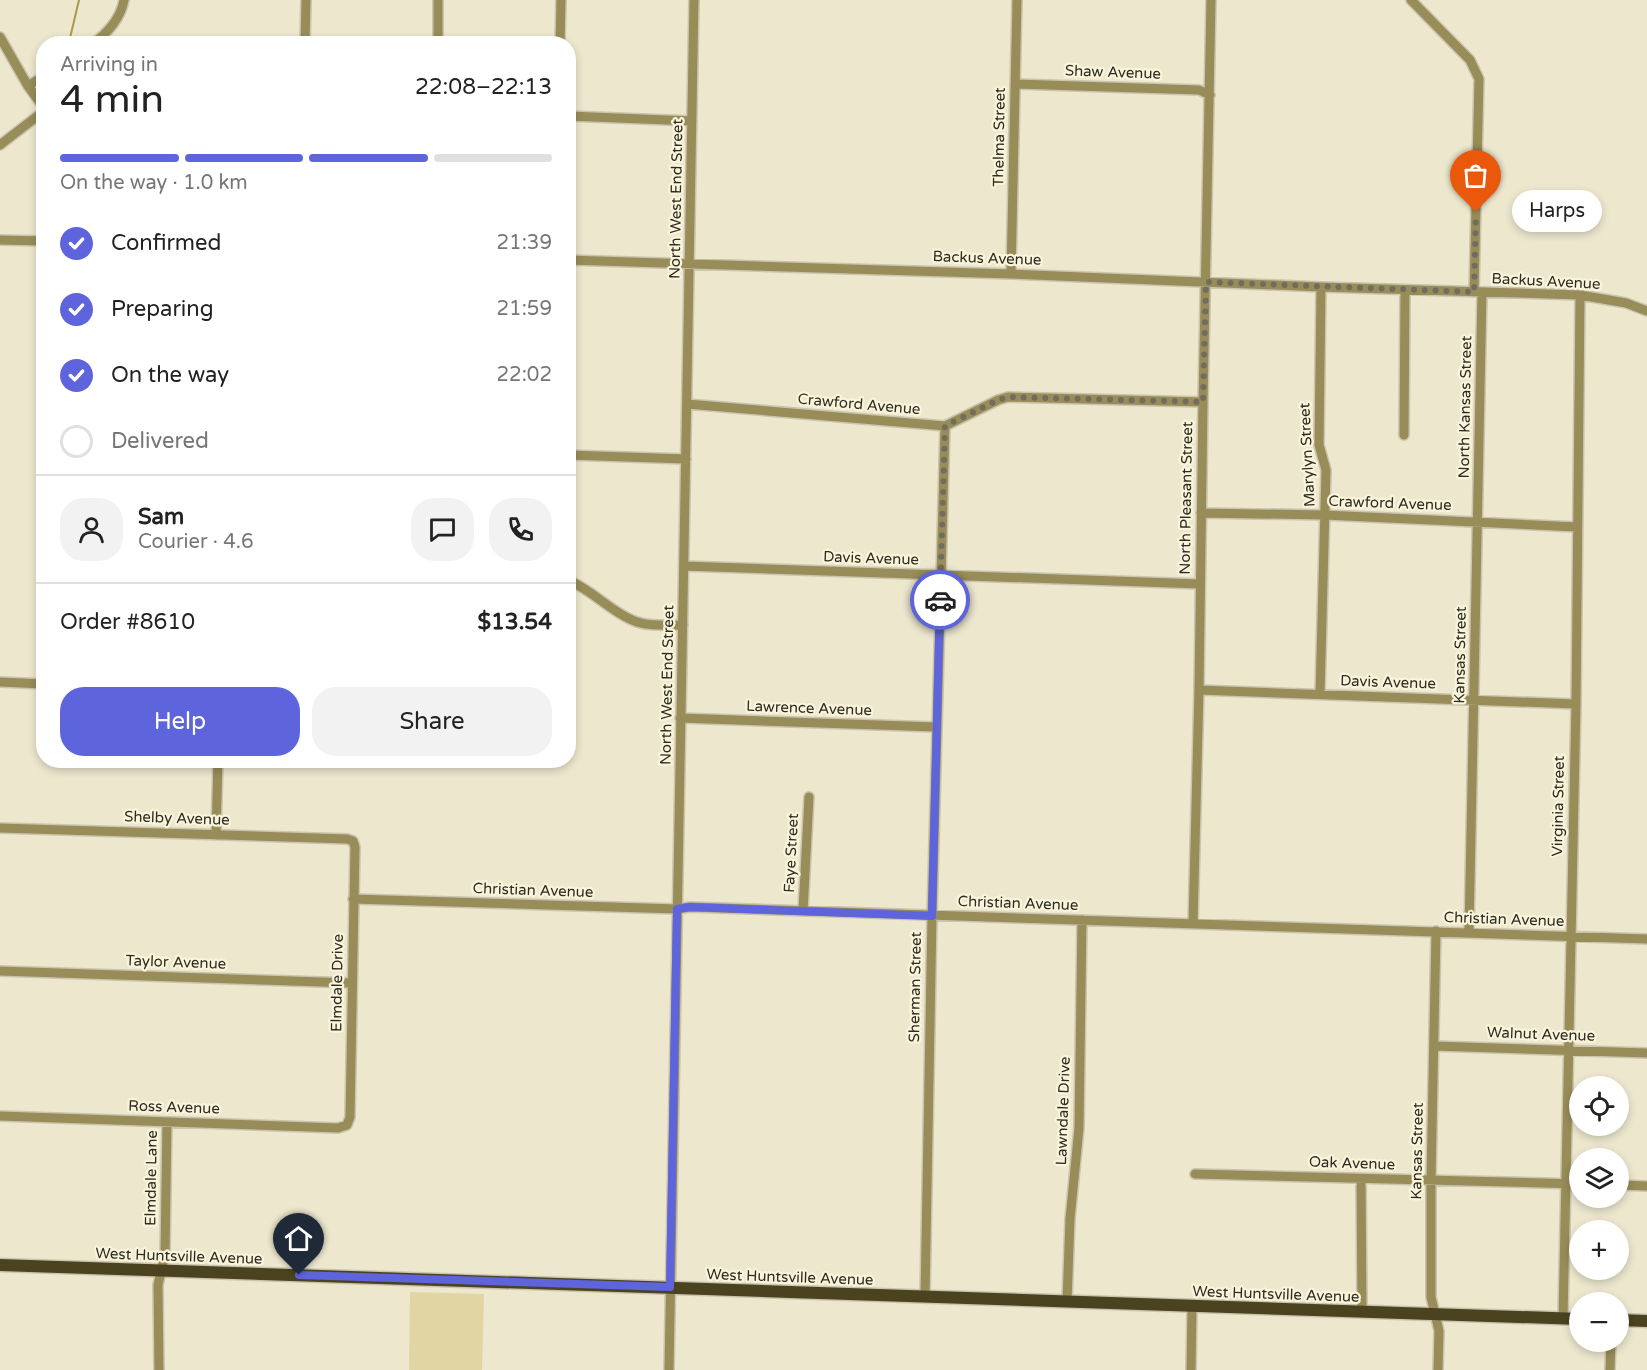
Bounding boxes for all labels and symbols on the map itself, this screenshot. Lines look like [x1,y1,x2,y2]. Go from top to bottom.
street label: Shaw Avenue [1065,61,1161,83]
street label: Thelma Street [989,87,1009,187]
street label: North West End Street [666,119,686,279]
pin [1450,150,1501,212]
callout: Harps [1512,191,1602,233]
street label: Backus Avenue [932,247,1042,269]
street label: Backus Avenue [1491,269,1601,293]
street label: North Kansas Street [1455,335,1475,478]
street label: Crawford Avenue [797,390,921,418]
street label: Marylyn Street [1295,402,1319,508]
street label: North Pleasant Street [1176,421,1196,575]
street label: Crawford Avenue [1328,492,1452,514]
street label: Davis Avenue [823,547,919,569]
courier [910,570,970,630]
street label: North West End Street [657,605,677,765]
street label: Kansas Street [1450,606,1470,704]
street label: Davis Avenue [1340,671,1436,693]
street label: Lawrence Avenue [746,697,872,719]
street label: Virginia Street [1548,755,1568,857]
street label: Shelby Avenue [124,807,230,829]
street label: Faye Street [780,813,802,893]
street label: Christian Avenue [472,879,594,901]
street label: Christian Avenue [957,892,1079,914]
street label: Christian Avenue [1443,908,1565,930]
street label: Sherman Street [905,931,925,1042]
street label: Elmdale Drive [327,934,347,1032]
street label: Taylor Avenue [125,951,227,973]
street label: Walnut Avenue [1487,1023,1595,1045]
street label: Lawndale Drive [1052,1056,1074,1166]
street label: Ross Avenue [128,1096,220,1118]
street label: Kansas Street [1407,1102,1427,1200]
street label: Elmdale Lane [141,1130,161,1226]
street label: Oak Avenue [1309,1153,1395,1173]
pin [273,1213,324,1275]
street label: West Huntsville Avenue [95,1244,263,1268]
street label: West Huntsville Avenue [706,1265,874,1289]
street label: West Huntsville Avenue [1192,1282,1360,1306]

